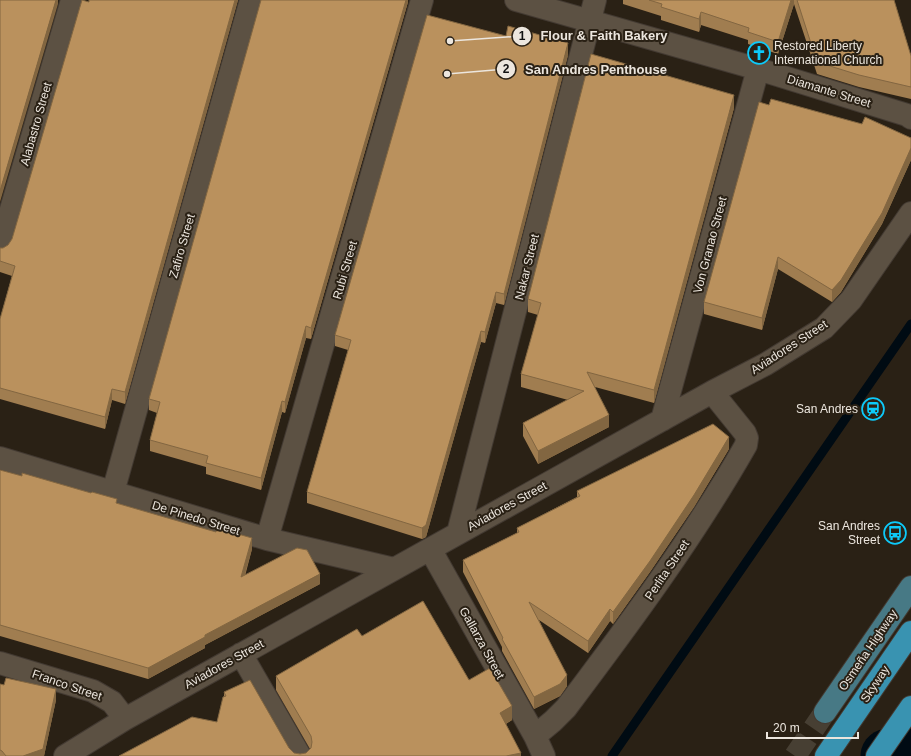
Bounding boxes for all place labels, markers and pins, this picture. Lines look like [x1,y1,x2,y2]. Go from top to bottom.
callout: Flour & Faith Bakery [512,23,676,48]
place label: Restored Liberty International Church [774,39,882,67]
church icon: Restored Liberty International Church [746,40,772,66]
callout: San Andres Penthouse [496,57,675,82]
station icon: San Andres [860,396,886,422]
place label: San Andres [796,402,858,416]
place label: San Andres Street [818,519,881,547]
bus stop icon: San Andres Street [882,520,908,546]

